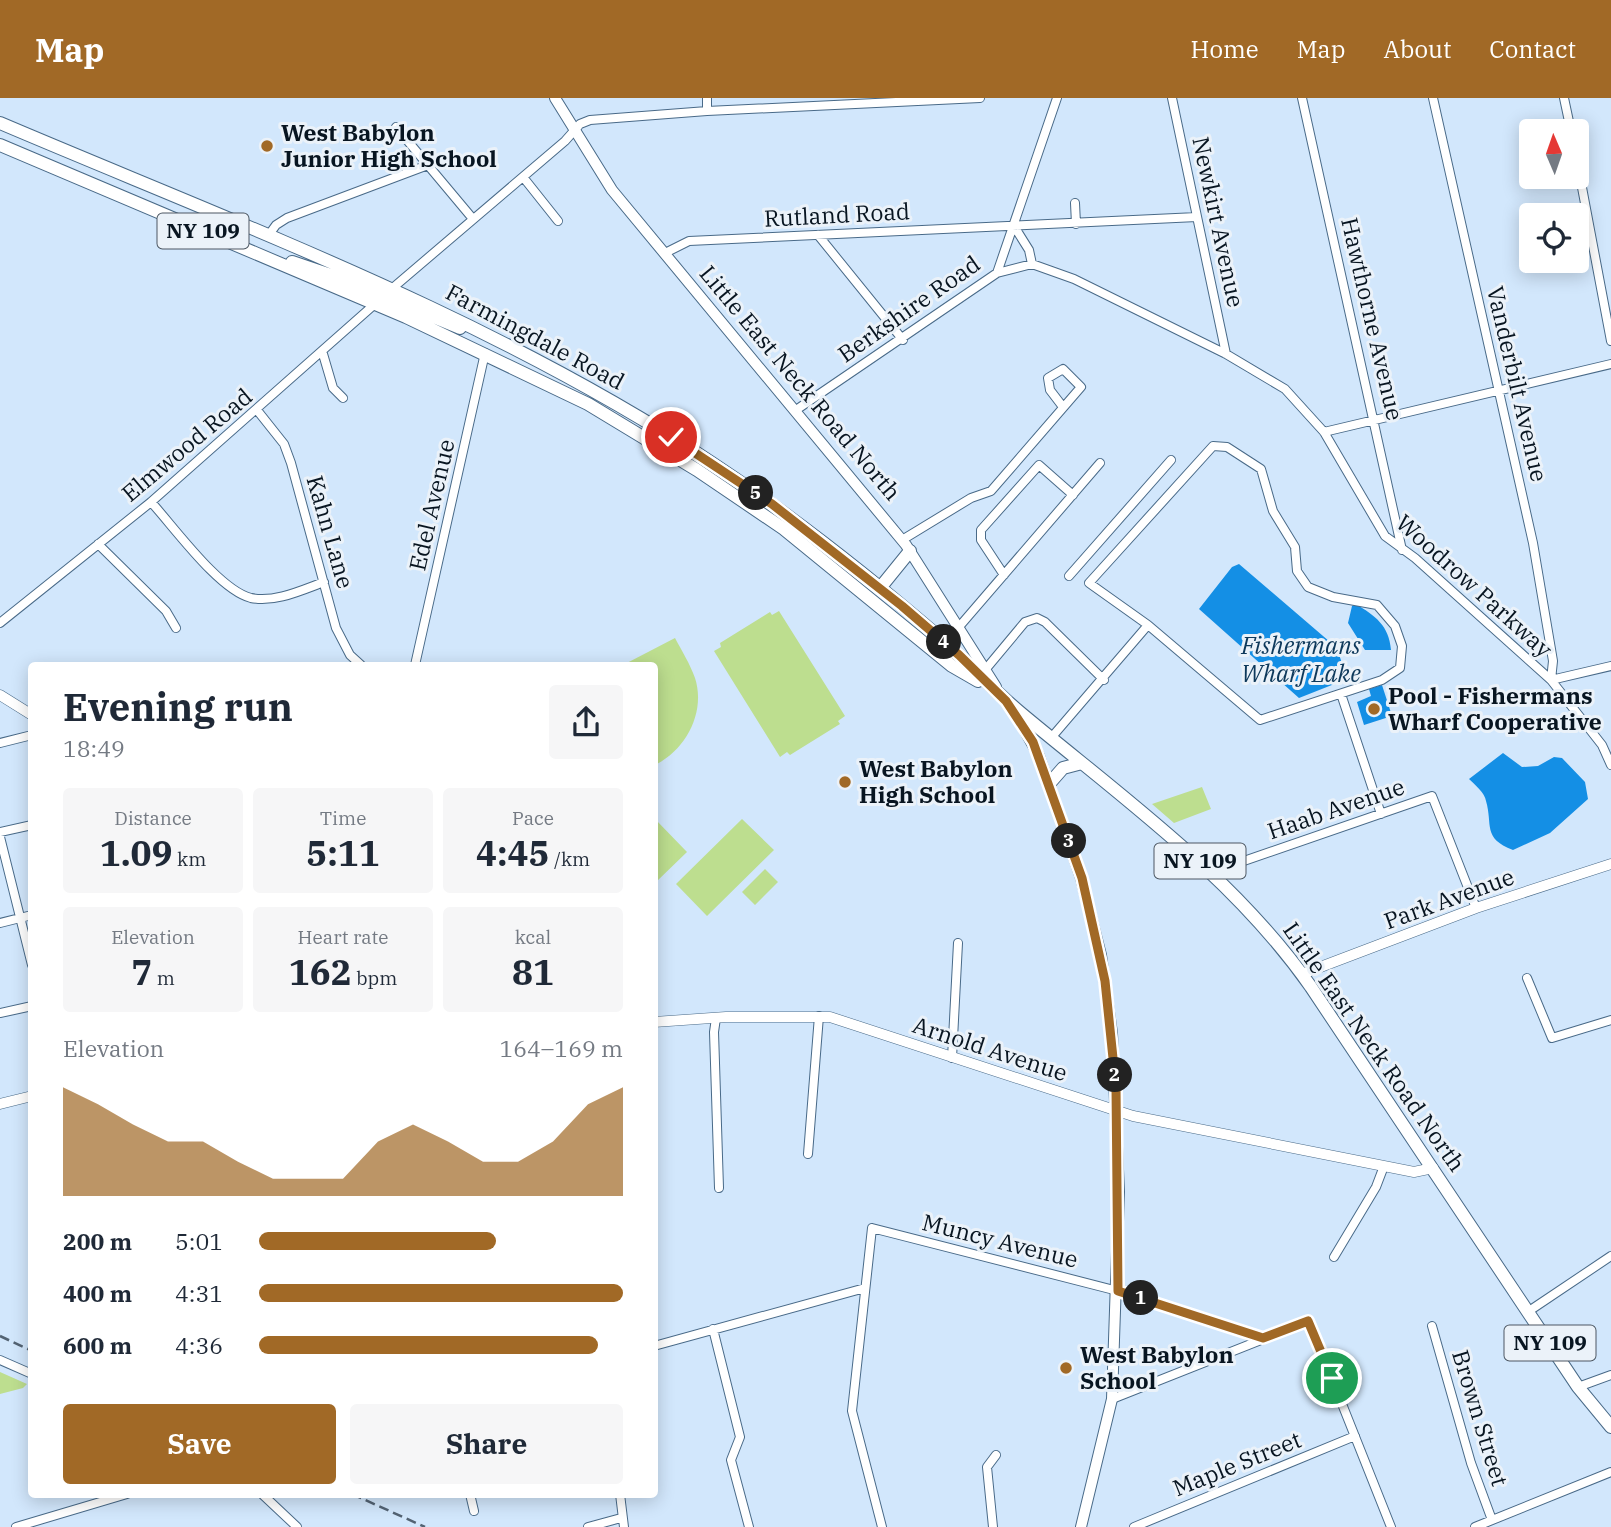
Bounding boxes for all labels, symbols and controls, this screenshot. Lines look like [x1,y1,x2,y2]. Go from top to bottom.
text: Map [35,28,104,71]
text: Home [1191,33,1259,65]
text: Map [1297,33,1345,65]
text: About [1383,33,1451,65]
text: Contact [1489,33,1576,65]
place label: West Babylon Junior High School [281,117,497,173]
north arrow [1519,119,1589,189]
map controls [1519,119,1589,273]
street label: Newkirt Avenue [1186,134,1252,310]
marker: West Babylon Junior High School [259,138,275,154]
street label: Rutland Road [763,195,911,233]
button: locate [1519,203,1589,273]
road number: NY 109 [158,214,248,248]
street label: Hawthorne Avenue [1335,214,1411,423]
street label: Berkshire Road [831,248,985,368]
street label: Little East Neck Road North [694,259,908,506]
street label: Farmingdale Road [441,276,630,396]
street label: Vanderbilt Avenue [1481,283,1555,484]
street label: Elmwood Road [115,381,258,508]
pin [641,407,701,467]
icon: check [652,418,690,456]
street label: Edel Avenue [401,436,461,573]
street label: Kahn Lane [301,472,361,592]
pin: 5 [738,476,774,510]
text: 5 [750,480,761,504]
street label: Woodrow Parkway [1390,507,1560,664]
pin: 4 [926,624,962,660]
text: 4 [938,629,949,653]
water label: Fishermans Wharf Lake [1240,629,1361,689]
place label: Pool - Fishermans Wharf Cooperative [1388,680,1602,736]
text: Evening run [63,682,293,731]
button: share [549,685,623,759]
marker: Pool - Fishermans Wharf Cooperative [1366,701,1382,717]
text: 18:49 [63,733,125,763]
place label: West Babylon High School [859,753,1013,809]
street label: Haab Avenue [1263,771,1408,846]
marker: West Babylon High School [837,774,853,790]
text: Distance [114,806,192,830]
text: Time [320,806,366,830]
text: Pace [512,806,554,830]
pin: 3 [1052,824,1086,858]
text: 3 [1063,828,1074,852]
text: 1.09 [100,830,173,876]
text: 5:11 [306,830,380,876]
text: 4:45 [476,830,550,876]
road number: NY 109 [1154,844,1246,878]
text: km [173,847,206,871]
text: /km [550,847,590,871]
street label: Park Avenue [1379,861,1518,935]
street label: Little East Neck Road North [1277,916,1473,1177]
text: Elevation [111,925,195,949]
text: Heart rate [298,925,388,949]
text: kcal [515,925,551,949]
text: 7 [131,949,152,995]
text: 162 [289,949,352,995]
text: 81 [512,949,554,995]
text: m [152,966,175,990]
text: bpm [352,966,397,990]
street label: Arnold Avenue [909,1009,1071,1087]
text: Elevation [63,1033,164,1063]
text: 164–169 m [499,1033,623,1063]
pin: 2 [1098,1058,1132,1093]
text: 2 [1109,1062,1120,1086]
street label: Muncy Avenue [919,1206,1081,1274]
text: 200 m [63,1226,132,1256]
text: 5:01 [175,1226,223,1256]
text: 400 m [63,1278,132,1308]
text: 4:31 [175,1278,223,1308]
pin: 1 [1124,1280,1158,1316]
text: 1 [1135,1285,1146,1309]
road number: NY 109 [1504,1326,1596,1360]
text: 600 m [63,1330,132,1360]
text: 4:36 [175,1330,223,1360]
place label: West Babylon School [1080,1339,1234,1395]
street label: Brown Street [1446,1346,1516,1489]
pin [1302,1348,1362,1408]
icon: arrive [1313,1359,1351,1397]
marker: West Babylon School [1058,1360,1074,1376]
button: Save [63,1404,336,1484]
button: Share [350,1404,623,1484]
street label: Maple Street [1168,1424,1305,1502]

